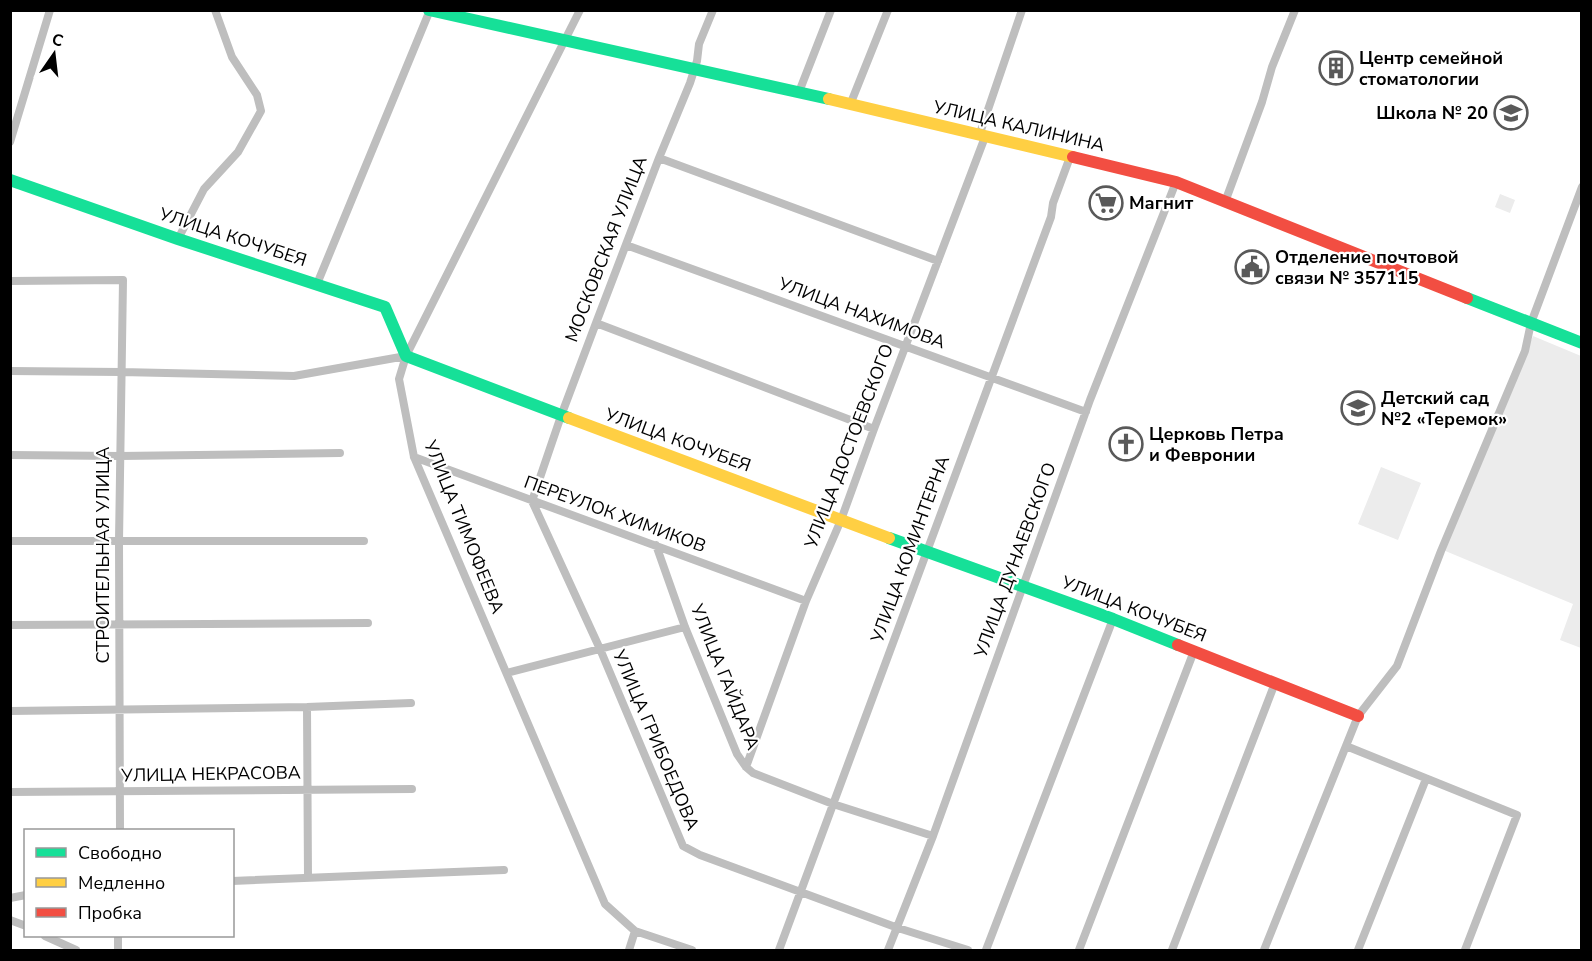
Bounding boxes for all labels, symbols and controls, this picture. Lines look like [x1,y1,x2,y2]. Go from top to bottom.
north arrow [24,24,84,84]
text: С [49,28,65,52]
place label: Центр cемейной cтоматологии [1359,46,1503,91]
building icon: Центр cемейной cтоматологии [1318,50,1354,86]
street label: УЛИЦА КАЛИНИНА [930,94,1107,157]
school or university icon: Школа № 20 [1493,95,1529,131]
place label: Школа № 20 [1376,101,1488,125]
street label: МОСКОВСКАЯ УЛИЦА [559,153,653,345]
supermarket icon: Магнит [1088,185,1124,221]
place label: Магнит [1129,191,1194,215]
street label: УЛИЦА КОЧУБЕЯ [155,202,310,272]
place label: Отделение почтовой связи № 357115 [1275,245,1459,290]
public building icon: Отделение почтовой связи № 357115 [1234,249,1270,285]
street label: УЛИЦА НАХИМОВА [774,271,949,354]
street label: УЛИЦА ДОСТОЕВСКОГО [799,340,899,553]
place label: Детский сад №2 «Теремок» [1381,386,1507,431]
school or university icon: Детский сад №2 «Теремок» [1340,390,1376,426]
street label: УЛИЦА КОЧУБЕЯ [601,402,754,478]
place label: Церковь Петра и Февронии [1149,422,1284,467]
church icon: Церковь Петра и Февронии [1108,426,1144,462]
street label: УЛИЦА ТИМОФЕЕВА [418,436,510,617]
street label: СТРОИТЕЛЬНАЯ УЛИЦА [91,447,115,663]
street label: УЛИЦА КОМИНТЕРНА [865,452,955,647]
street label: УЛИЦА ДУНАЕВСКОГО [968,459,1062,662]
street label: ПЕРЕУЛОК ХИМИКОВ [521,470,709,558]
street label: УЛИЦА КОЧУБЕЯ [1057,570,1210,648]
street label: УЛИЦА ГАЙДАРА [684,600,765,753]
street label: УЛИЦА ГРИБОЕДОВА [607,645,705,834]
street label: УЛИЦА НЕКРАСОВА [120,760,301,788]
legend [24,829,234,937]
text: Свободно [78,841,162,865]
text: Медленно [78,871,165,895]
text: Пробка [78,901,142,925]

